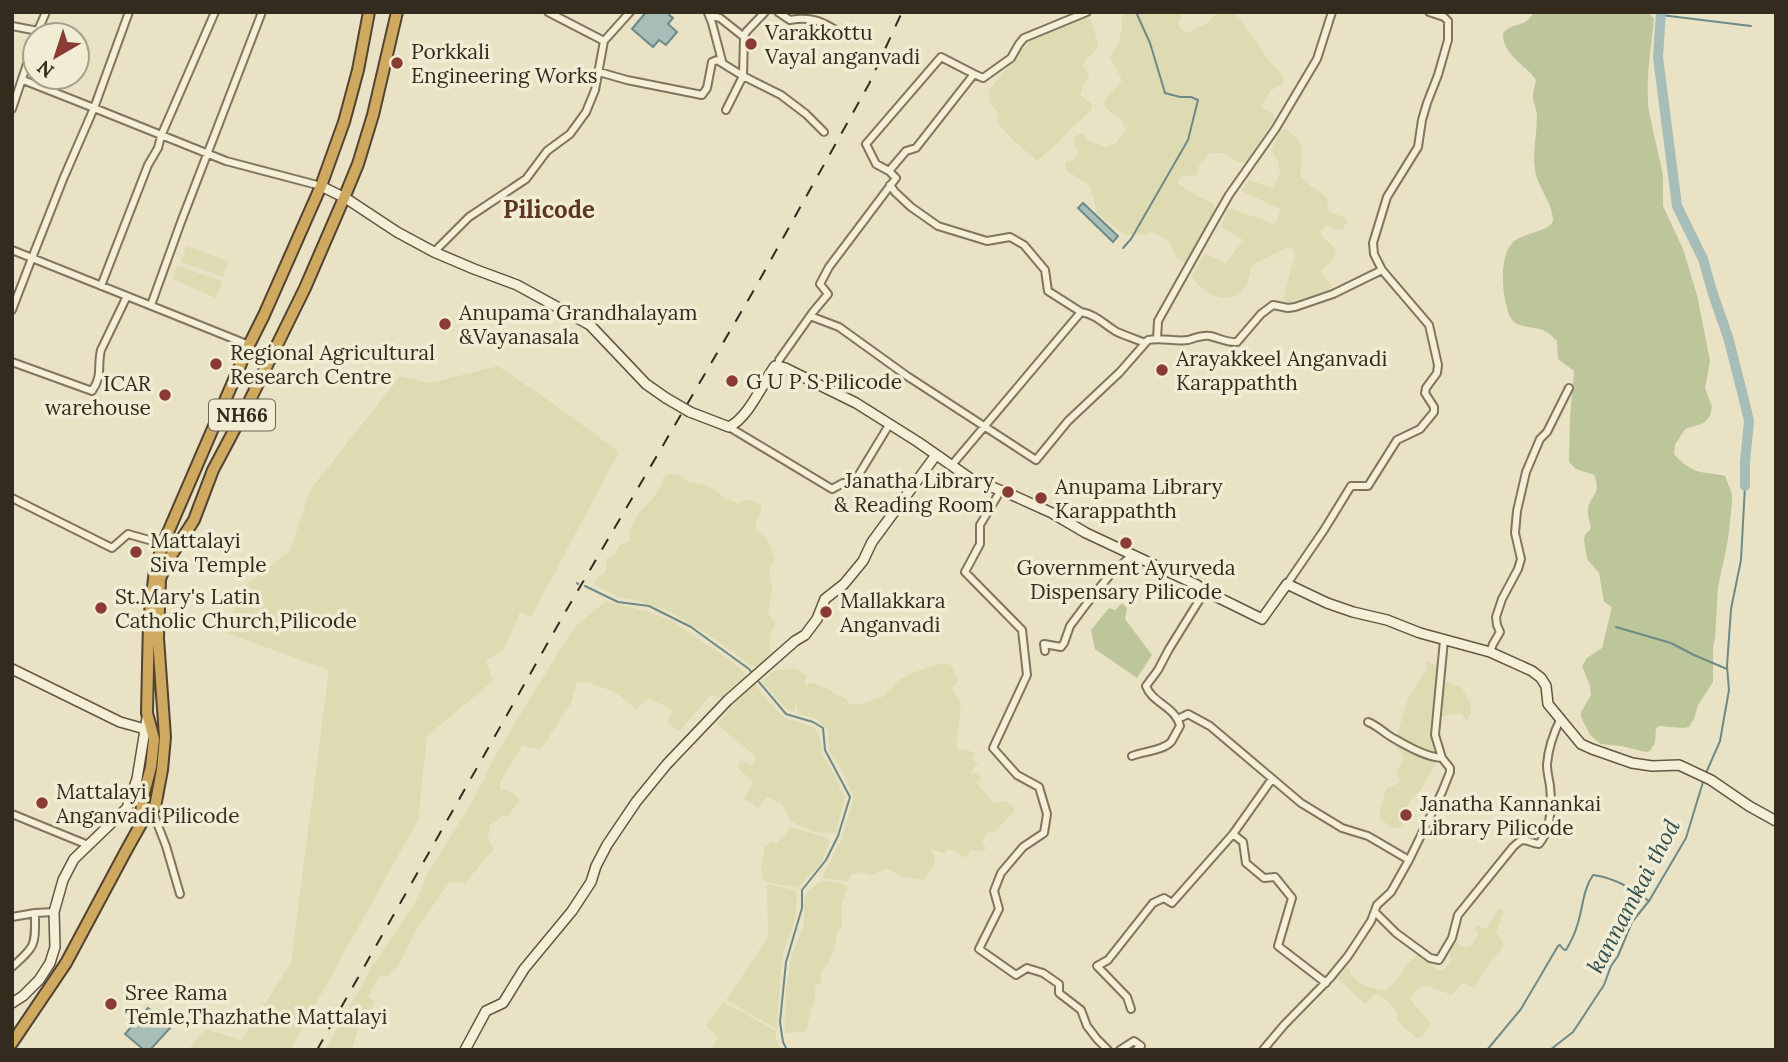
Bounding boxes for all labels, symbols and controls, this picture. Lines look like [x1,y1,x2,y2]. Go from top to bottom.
place label: Varakkottu Vayal anganvadi [764,19,920,70]
north arrow [21,21,91,91]
marker: Varakkottu Vayal anganvadi [743,36,759,52]
place label: Porkkali Engineering Works [411,38,597,89]
text: N [32,55,59,83]
marker: Porkkali Engineering Works [389,55,405,71]
district label: Pilicode [503,194,595,225]
place label: Anupama Grandhalayam &Vayanasala [458,299,698,350]
marker: Anupama Grandhalayam &Vayanasala [437,316,453,332]
place label: Regional Agricultural Research Centre [230,339,435,390]
place label: Arayakkeel Anganvadi Karappathth [1175,345,1388,396]
marker: Regional Agricultural Research Centre [208,356,224,372]
marker: Arayakkeel Anganvadi Karappathth [1154,362,1170,378]
place label: G U P S Pilicode [746,368,902,395]
place label: ICAR warehouse [45,370,152,421]
marker: G U P S Pilicode [724,373,740,389]
marker: ICAR warehouse [157,387,173,403]
road number: NH66 [209,400,275,430]
place label: Janatha Library & Reading Room [834,467,994,518]
place label: Anupama Library Karappathth [1054,473,1223,524]
marker: Janatha Library & Reading Room [1000,484,1016,500]
marker: Anupama Library Karappathth [1033,490,1049,506]
place label: Mattalayi Siva Temple [150,527,267,578]
marker: Government Ayurveda Dispensary Pilicode [1118,535,1134,551]
marker: Mattalayi Siva Temple [128,544,144,560]
place label: Government Ayurveda Dispensary Pilicode [1016,554,1236,605]
place label: St.Mary's Latin Catholic Church,Pilicode [115,583,357,634]
place label: Mallakkara Anganvadi [839,587,946,638]
marker: St.Mary's Latin Catholic Church,Pilicode [93,600,109,616]
marker: Mallakkara Anganvadi [818,604,834,620]
place label: Mattalayi Anganvadi Pilicode [55,778,240,829]
place label: Janatha Kannankai Library Pilicode [1419,790,1601,841]
marker: Mattalayi Anganvadi Pilicode [34,795,50,811]
marker: Janatha Kannankai Library Pilicode [1398,807,1414,823]
water label: kannamkai thod [1580,814,1686,978]
place label: Sree Rama Temle,Thazhathe Mattalayi [125,979,387,1030]
marker: Sree Rama Temle,Thazhathe Mattalayi [103,996,119,1012]

